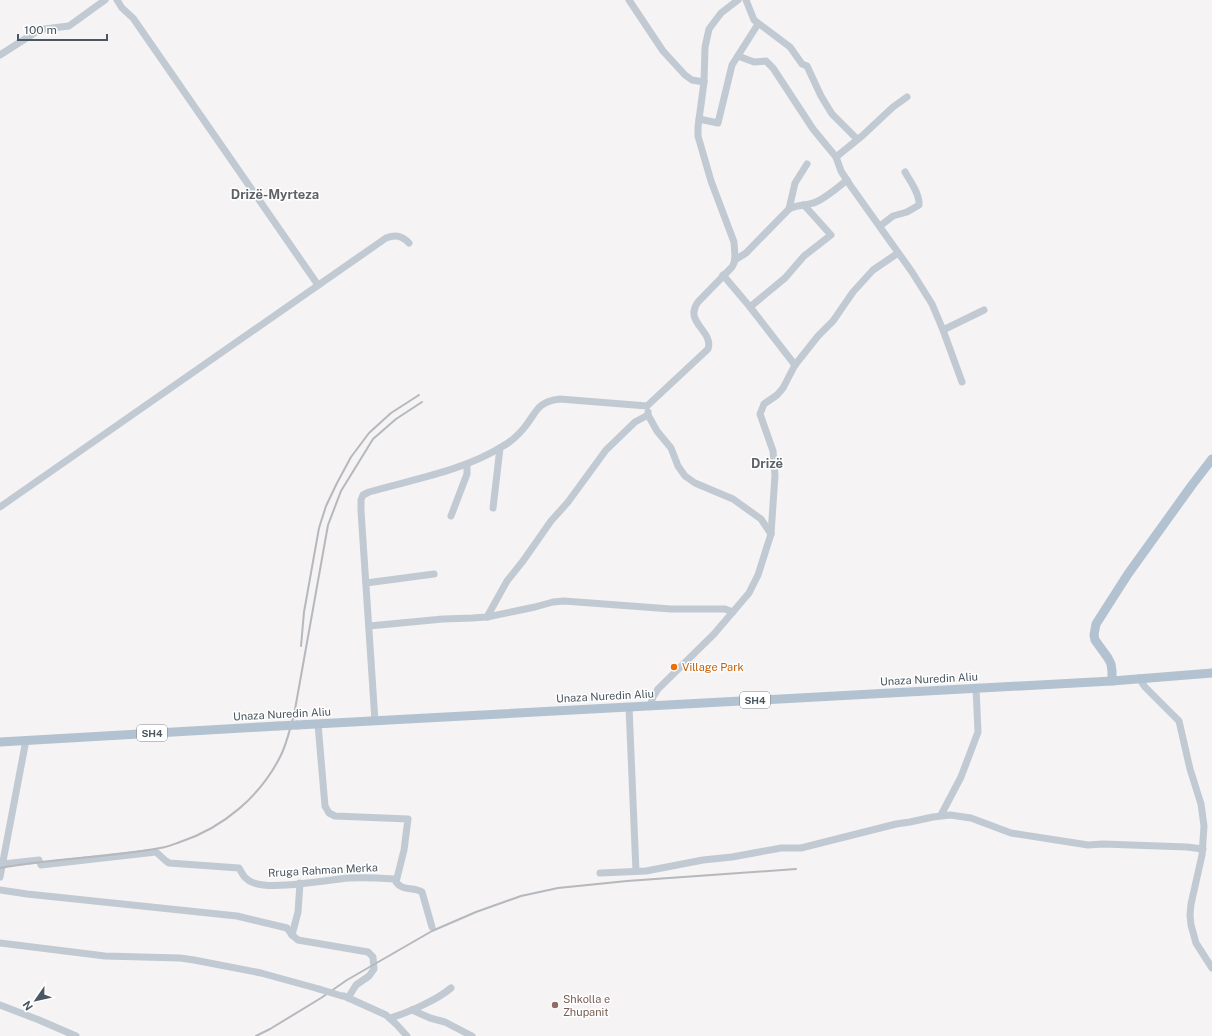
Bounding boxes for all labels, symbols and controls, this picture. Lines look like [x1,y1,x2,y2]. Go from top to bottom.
scale bar [18,16,107,42]
text: 100 m [24,23,57,37]
district label: Drizë-Myrteza [231,187,319,202]
district label: Drizë [751,456,783,471]
place label: Village Park [682,661,744,673]
marker: Village Park [669,662,679,672]
street label: Unaza Nuredin Aliu [880,670,978,688]
street label: Unaza Nuredin Aliu [556,687,654,705]
road number: SH4 [740,692,770,708]
street label: Unaza Nuredin Aliu [233,705,331,723]
road number: SH4 [137,725,167,741]
street label: Rruga Rahman Merka [268,861,378,879]
north arrow [16,980,56,1020]
place label: Shkolla e Zhupanit [563,993,610,1018]
text: N [20,999,35,1013]
marker: Shkolla e Zhupanit [550,1000,560,1010]

